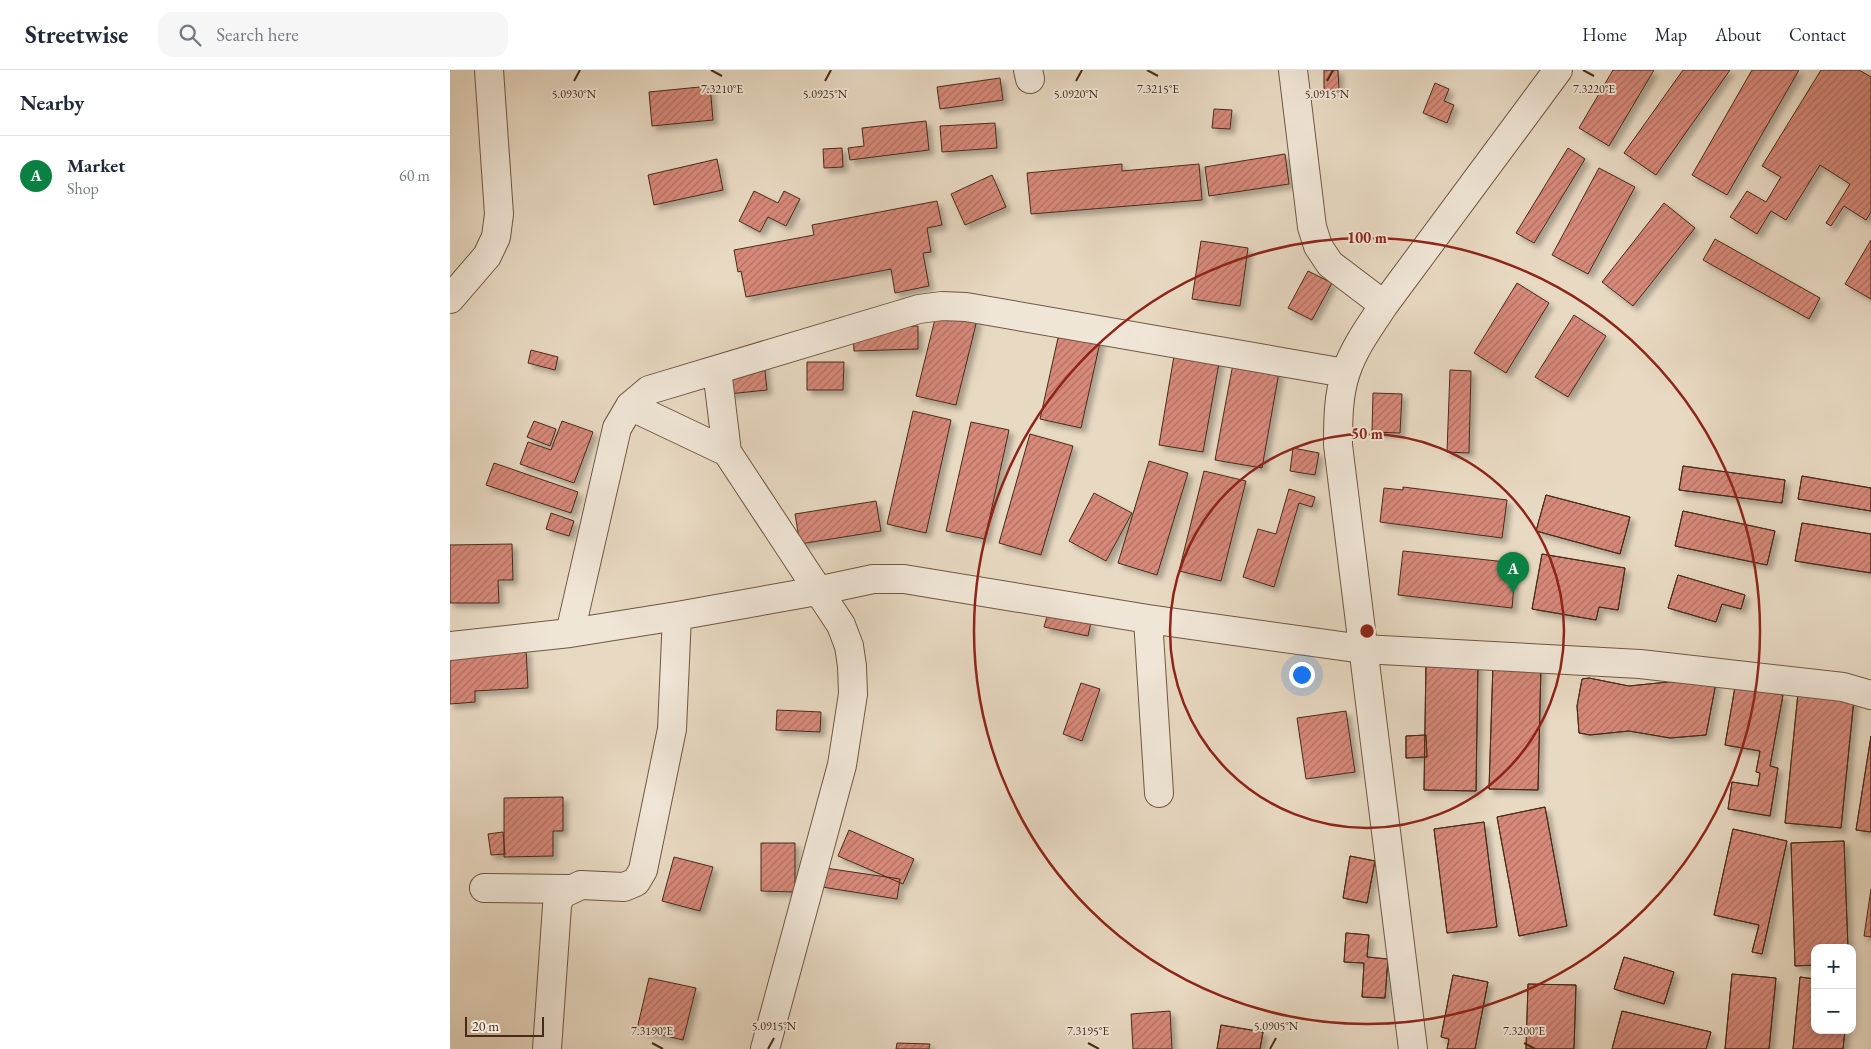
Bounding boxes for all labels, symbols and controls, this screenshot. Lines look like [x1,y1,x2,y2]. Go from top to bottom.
search box [158,12,508,57]
text: Streetwise [25,19,128,50]
icon: search [176,21,204,49]
text: Search here [216,22,299,47]
text: Home [1582,23,1627,46]
text: Map [1655,23,1687,46]
text: About [1715,23,1761,46]
text: Contact [1789,23,1846,46]
text: 7.3210°E [701,81,743,97]
text: 7.3215°E [1137,81,1179,97]
text: 7.3220°E [1573,81,1615,97]
text: 5.0930°N [552,86,597,102]
text: 5.0925°N [803,86,848,102]
text: 5.0920°N [1054,86,1099,102]
text: 5.0915°N [1305,86,1350,102]
text: Nearby [20,89,84,116]
text: Market [67,153,125,178]
text: A [30,165,42,186]
text: 60 m [399,165,430,186]
text: Shop [67,178,99,199]
text: 100 m [1347,228,1387,247]
text: 50 m [1351,424,1383,443]
pin: A [1497,552,1529,593]
centre of rings [1358,622,1376,640]
your location [1289,662,1315,688]
map controls [1811,944,1856,1034]
button: + [1811,944,1856,989]
button: − [1811,989,1856,1034]
scale bar [465,1014,544,1037]
text: 20 m [472,1017,499,1035]
text: 5.0915°N [752,1018,797,1034]
text: 5.0905°N [1254,1018,1299,1034]
text: 7.3190°E [631,1023,673,1039]
text: 7.3195°E [1067,1023,1109,1039]
text: 7.3200°E [1503,1023,1545,1039]

